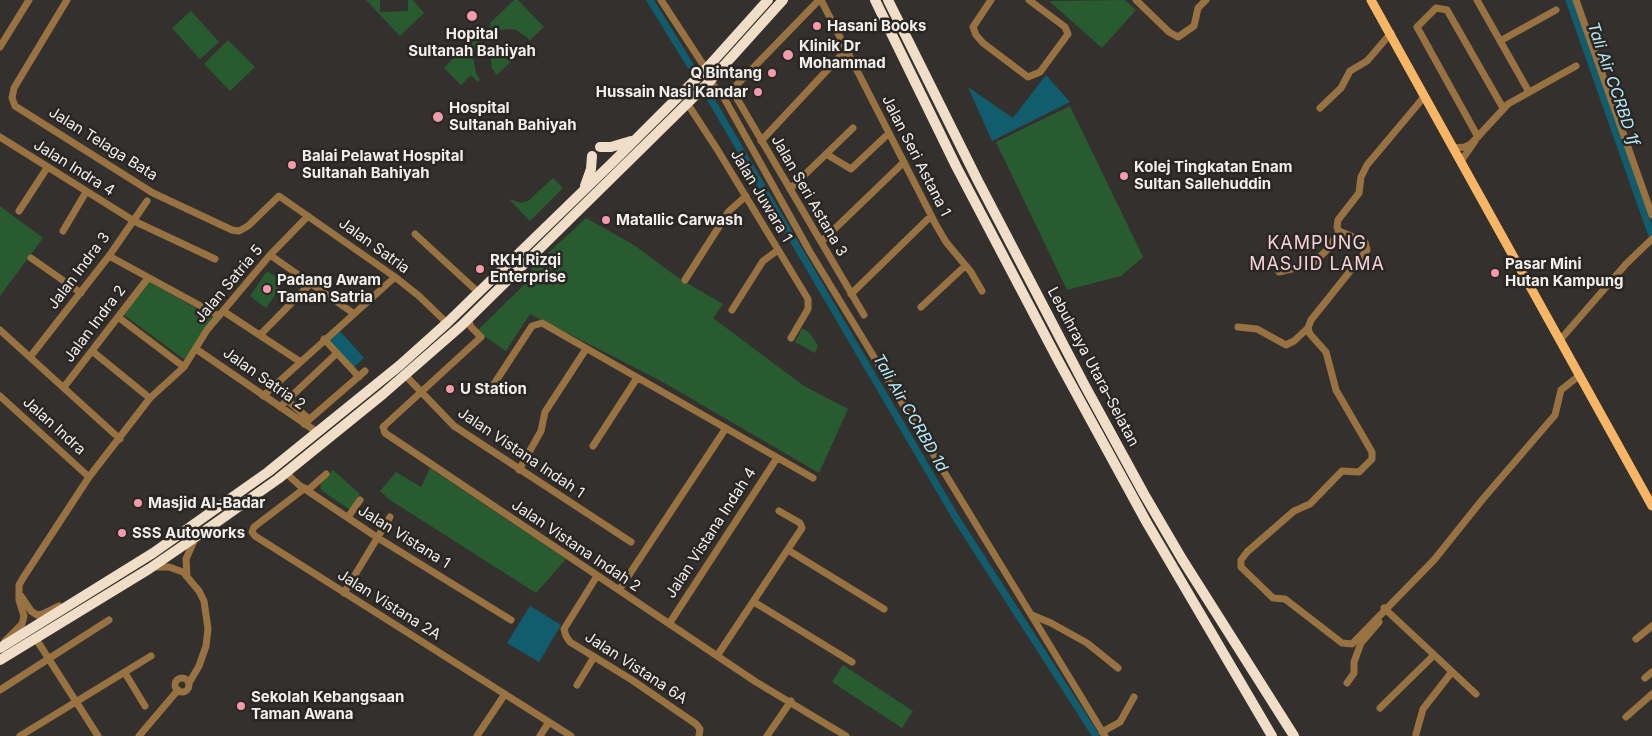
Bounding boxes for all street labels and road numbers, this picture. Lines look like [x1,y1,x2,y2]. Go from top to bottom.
street label: Jalan Seri Astana 1 [878,92,954,220]
street label: Jalan Telaga Bata [45,103,161,185]
street label: Jalan Seri Astana 3 [767,132,851,260]
street label: Jalan Indra 4 [30,136,118,200]
street label: Jalan Juwara 1 [726,147,796,245]
street label: Jalan Satria [335,214,413,278]
street label: Jalan Indra 3 [44,229,114,313]
street label: Jalan Satria 5 [191,241,267,327]
street label: Jalan Indra 2 [60,282,130,366]
street label: Lebuhraya Utara–Selatan [1043,284,1143,450]
street label: Jalan Satria 2 [219,344,309,414]
street label: Jalan Indra [19,393,89,459]
street label: Jalan Vistana Indah 1 [454,404,588,502]
street label: Jalan Vistana Indah 4 [662,464,760,602]
street label: Jalan Vistana Indah 2 [508,496,644,596]
street label: Jalan Vistana 1 [355,502,453,572]
street label: Jalan Vistana 2A [334,566,444,644]
street label: Jalan Vistana 6A [581,628,691,708]

